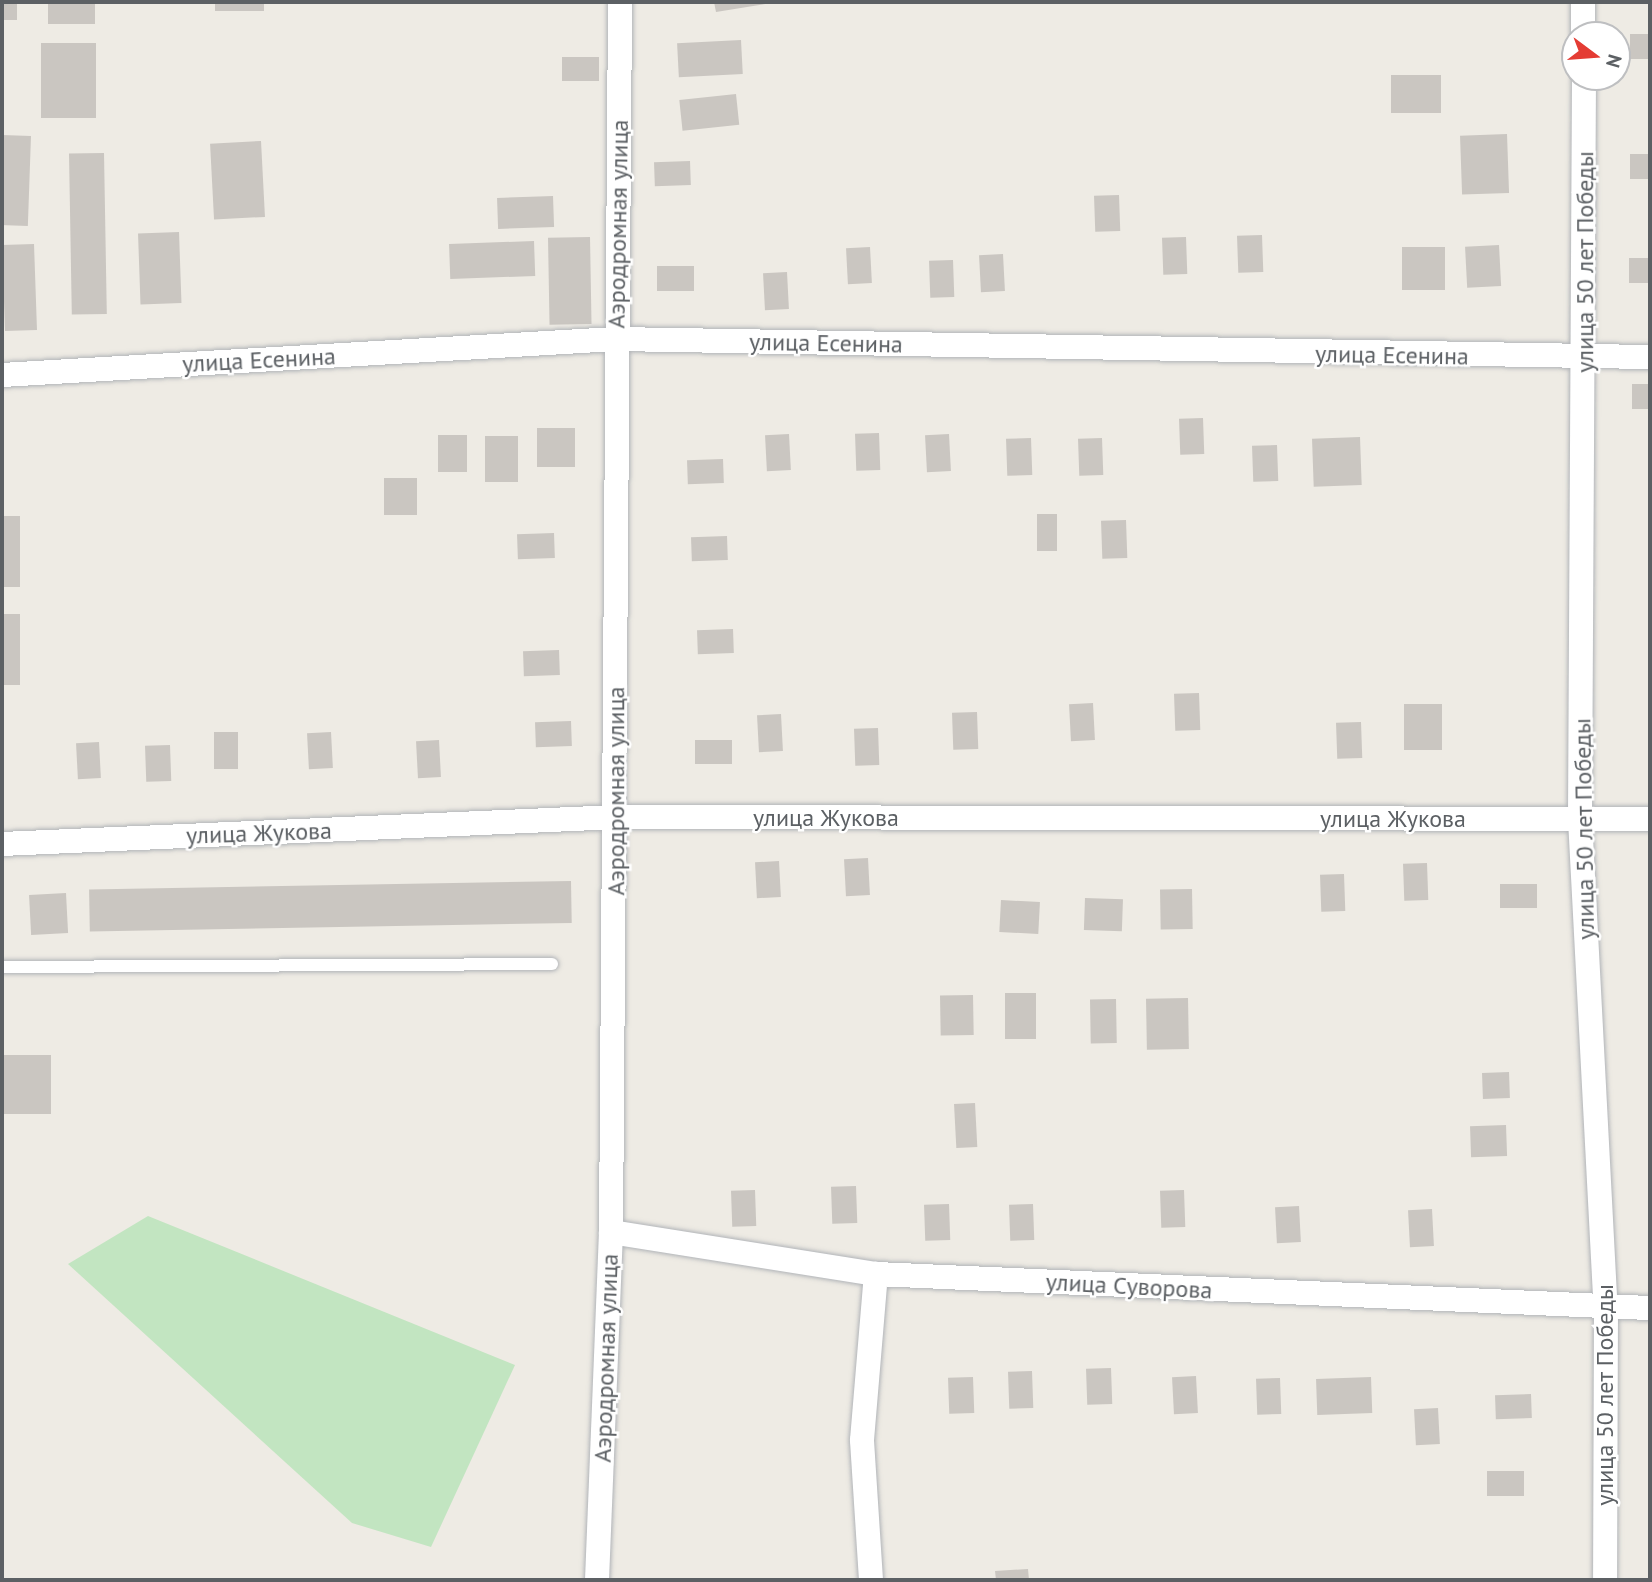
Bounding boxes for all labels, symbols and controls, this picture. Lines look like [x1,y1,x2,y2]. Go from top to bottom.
north arrow [1561,21,1631,91]
text: N [1601,52,1628,71]
street label: Аэродромная улица [602,119,634,329]
street label: улица 50 лет Победы [1571,151,1599,373]
street label: улица Есенина [749,327,903,359]
street label: улица Есенина [1315,339,1469,371]
street label: улица Есенина [181,342,337,378]
street label: Аэродромная улица [602,687,630,895]
street label: улица 50 лет Победы [1568,718,1600,940]
street label: улица Жукова [753,804,899,832]
street label: улица Жукова [1320,805,1466,833]
street label: улица Жукова [186,816,332,850]
street label: Аэродромная улица [588,1253,624,1463]
street label: улица Суворова [1045,1267,1213,1305]
street label: улица 50 лет Победы [1591,1284,1619,1506]

